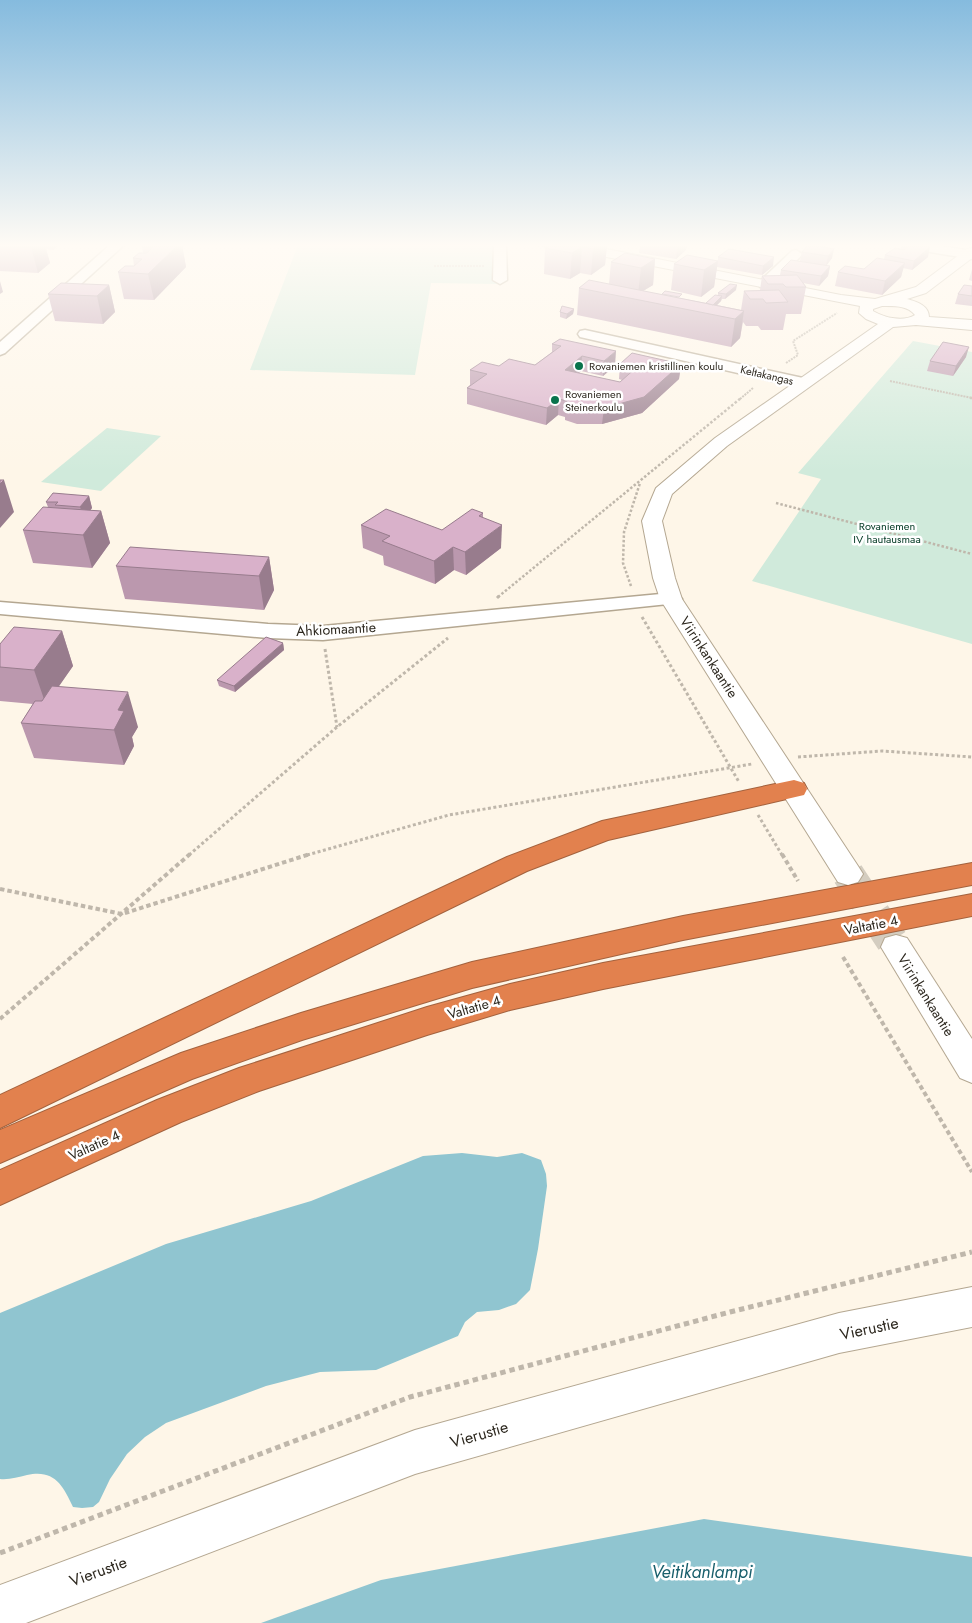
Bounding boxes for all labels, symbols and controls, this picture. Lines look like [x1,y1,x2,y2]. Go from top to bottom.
place label: Rovaniemen kristillinen koulu [589,358,723,374]
marker: Rovaniemen kristillinen koulu [573,360,585,372]
street label: Keltakangas [739,361,796,389]
place label: Rovaniemen Steinerkoulu [565,386,622,415]
marker: Rovaniemen Steinerkoulu [549,394,561,406]
park label: Rovaniemen IV hautausmaa [853,518,921,547]
street label: Viirinkankaantie [675,612,743,702]
street label: Ahkiomaantie [296,617,376,641]
street label: Valtatie 4 [842,910,900,940]
street label: Viirinkankaantie [893,950,959,1040]
street label: Valtatie 4 [445,990,503,1024]
street label: Valtatie 4 [65,1125,123,1165]
street label: Vierustie [838,1311,901,1346]
street label: Vierustie [447,1415,511,1454]
street label: Vierustie [66,1550,130,1592]
water label: Veitikanlampi [651,1559,753,1585]

